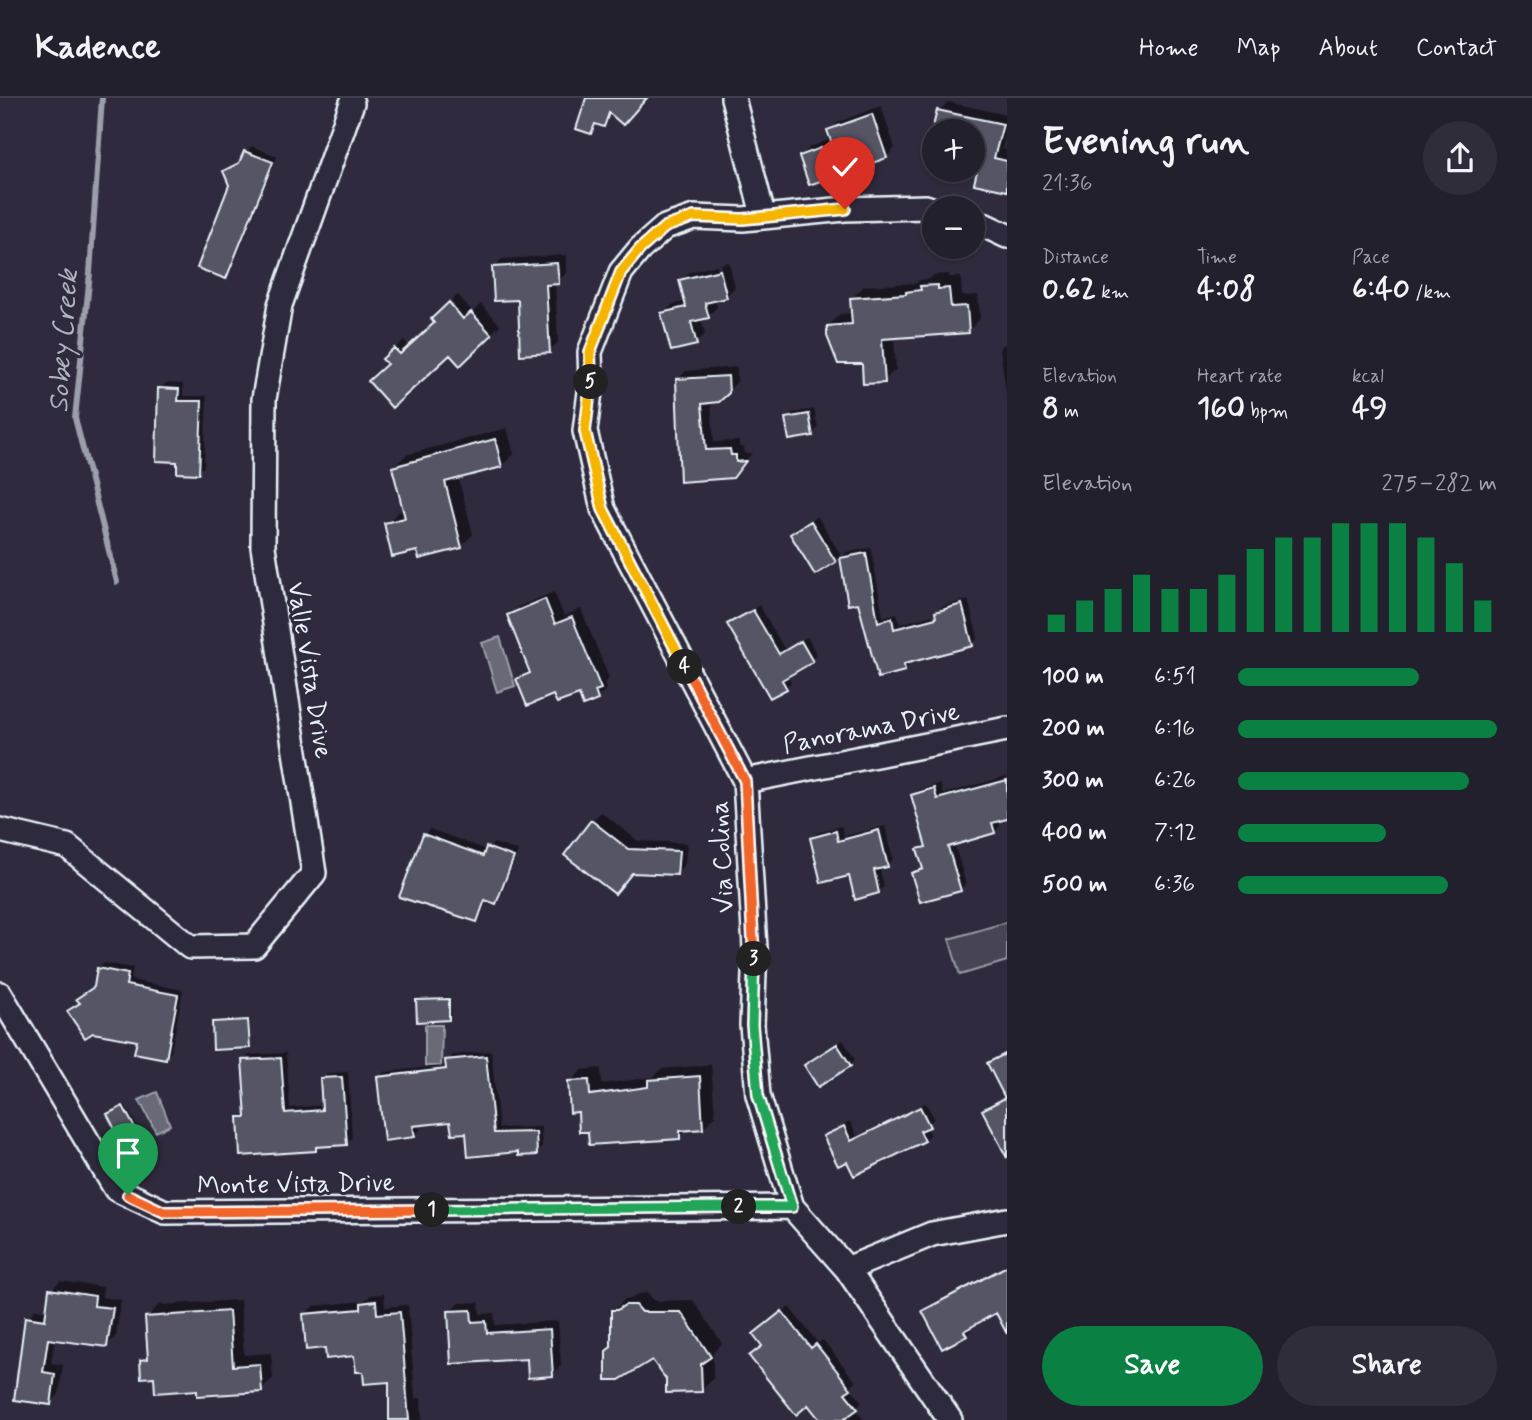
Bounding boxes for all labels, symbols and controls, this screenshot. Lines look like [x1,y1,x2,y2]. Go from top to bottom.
text: Kadence [35,26,161,70]
text: Home [1139,33,1199,64]
text: Map [1237,33,1281,64]
text: About [1319,33,1378,64]
text: Contact [1416,33,1497,64]
text: Evening run [1042,118,1249,167]
map controls [922,119,985,259]
button: + [922,119,985,182]
button: share [1423,121,1497,195]
pin [815,137,875,209]
icon: check [826,148,864,186]
text: 21:36 [1042,169,1092,199]
button: − [922,196,985,259]
text: Distance [1042,245,1109,270]
text: Time [1197,245,1237,270]
text: Pace [1352,245,1390,270]
water label: Sobey Creek [41,266,88,414]
text: 0.62 [1042,270,1096,309]
text: 4:08 [1197,270,1256,309]
text: 6:40 [1352,270,1410,309]
text: km [1096,280,1129,305]
text: /km [1410,280,1451,305]
pin: 5 [574,364,608,400]
text: Elevation [1042,364,1117,389]
text: Heart rate [1197,364,1282,389]
text: kcal [1352,364,1384,389]
text: 5 [585,369,596,394]
text: 8 [1042,389,1059,428]
text: 160 [1197,389,1245,428]
text: 49 [1352,389,1387,428]
text: m [1059,399,1079,424]
text: bpm [1245,399,1288,424]
text: Elevation [1042,469,1133,499]
text: 275–282 m [1382,469,1497,499]
street label: Valle Vista Drive [278,579,340,761]
pin: 4 [668,650,702,684]
text: 4 [679,654,690,679]
text: 100 m [1042,662,1104,692]
text: 6:51 [1154,662,1196,692]
street label: Panorama Drive [780,695,963,763]
text: 200 m [1042,714,1105,744]
text: 6:16 [1154,714,1195,744]
text: 300 m [1042,766,1104,796]
text: 6:26 [1154,766,1196,796]
street label: Via Colina [703,800,743,914]
text: 400 m [1042,818,1107,848]
text: 7:12 [1154,818,1197,848]
text: 500 m [1042,870,1107,900]
text: 6:36 [1154,870,1195,900]
pin: 3 [736,942,772,976]
text: 3 [749,946,758,971]
pin [98,1123,158,1195]
icon: arrive [109,1134,147,1172]
street label: Monte Vista Drive [197,1166,395,1204]
pin: 2 [722,1190,756,1224]
pin: 1 [414,1192,450,1228]
text: 2 [734,1194,743,1219]
text: 1 [427,1197,436,1222]
button: Save [1042,1326,1263,1406]
button: Share [1277,1326,1497,1406]

